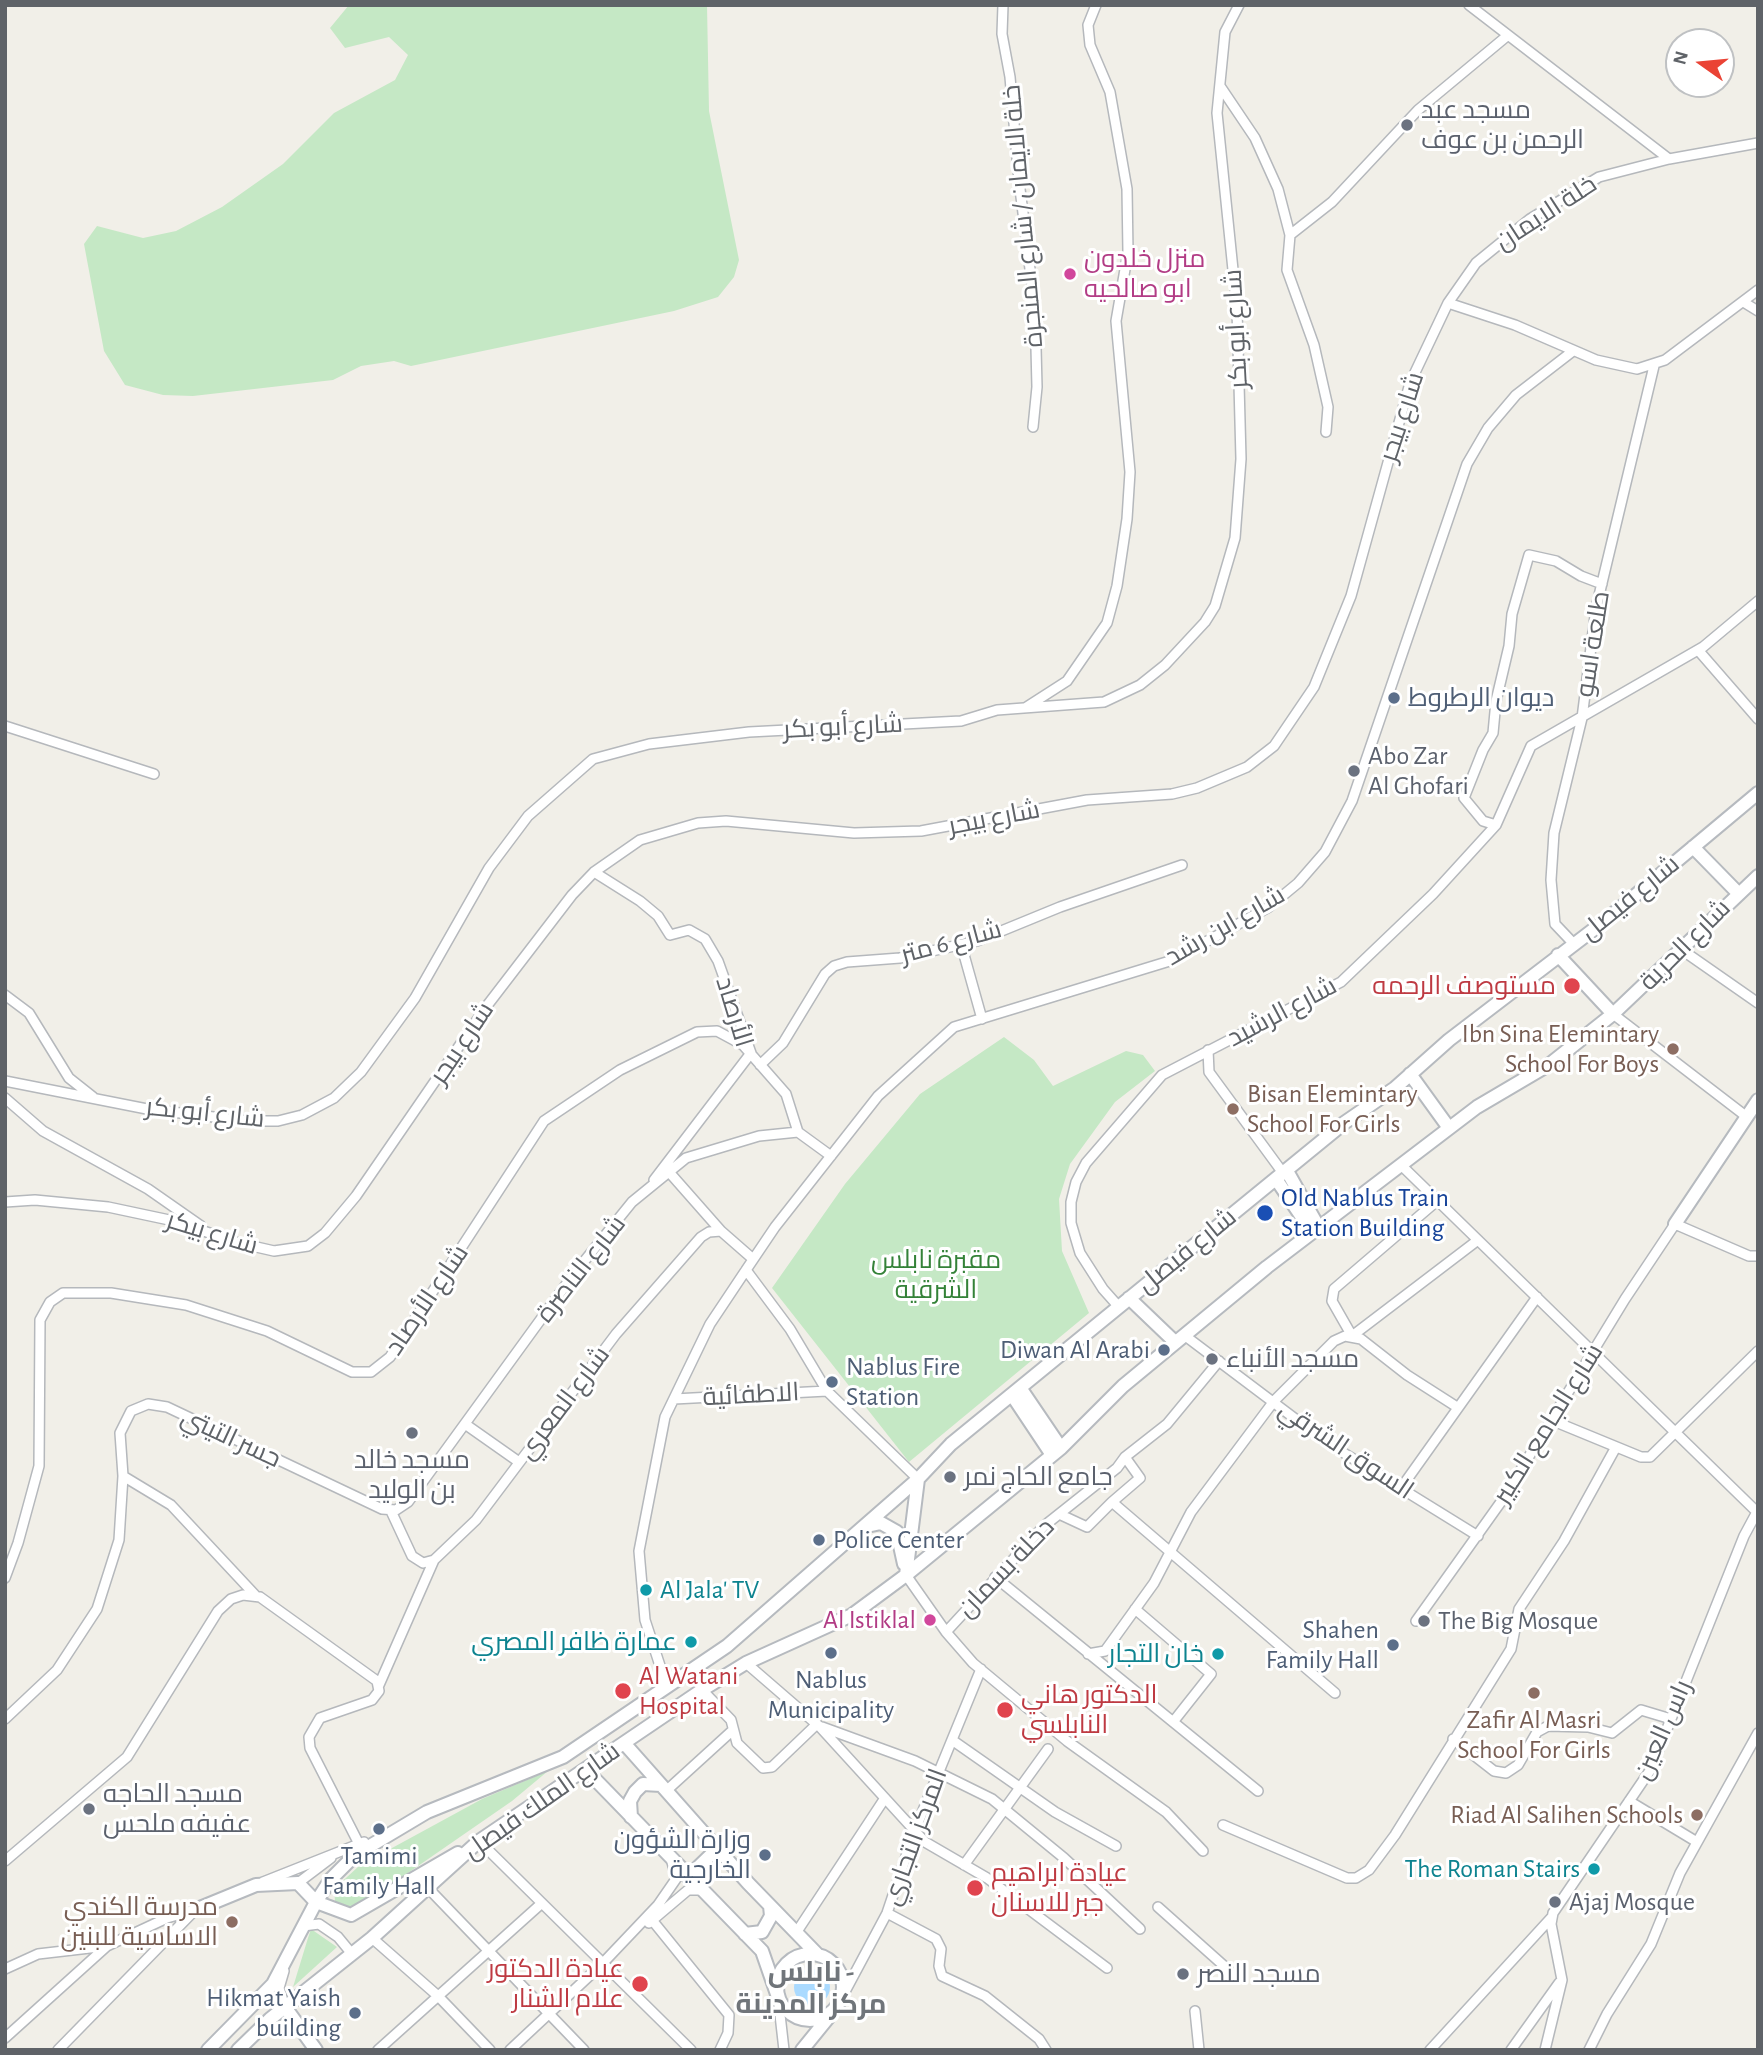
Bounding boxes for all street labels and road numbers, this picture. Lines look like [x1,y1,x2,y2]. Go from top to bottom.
street label: خلة الايمان / شارع المنجرة [996,83,1050,349]
street label: خلة الايمان [1489,169,1603,257]
street label: شارع أبو بكر [1217,268,1255,390]
street label: شارع بيجر [1373,368,1431,466]
street label: طلعة اسو [1569,589,1617,699]
street label: شارع أبو بكر [782,708,904,746]
street label: شارع بيجر [946,794,1042,842]
street label: شارع فيصل [1574,849,1686,947]
street label: شارع ابن رشد [1159,879,1291,973]
street label: شارع الحرية [1633,893,1737,997]
street label: شارع 6 متر [897,914,1005,970]
street label: شارع الرشيد [1222,970,1342,1054]
street label: الأرصاد [709,973,759,1051]
street label: شارع بيجر [423,996,501,1090]
street label: شارع أبو بكر [144,1091,266,1135]
street label: شارع فيصل [1131,1202,1243,1300]
street label: شارع بيكر [162,1204,262,1262]
street label: شارع الناصرة [529,1209,633,1329]
street label: شارع الأرصاد [379,1239,475,1361]
street label: شارع الجامع الكبير [1486,1338,1610,1510]
street label: شارع المعري [511,1340,617,1466]
street label: الاطفائية [702,1377,800,1413]
street label: السوق الشرقي [1273,1394,1419,1506]
street label: جسر التيتي [176,1401,286,1475]
street label: دخلة بسمان [951,1512,1061,1624]
street label: راس العين [1627,1675,1699,1785]
street label: شارع الملك فيصل [458,1736,626,1866]
street label: المركز التجاري [876,1764,954,1910]

